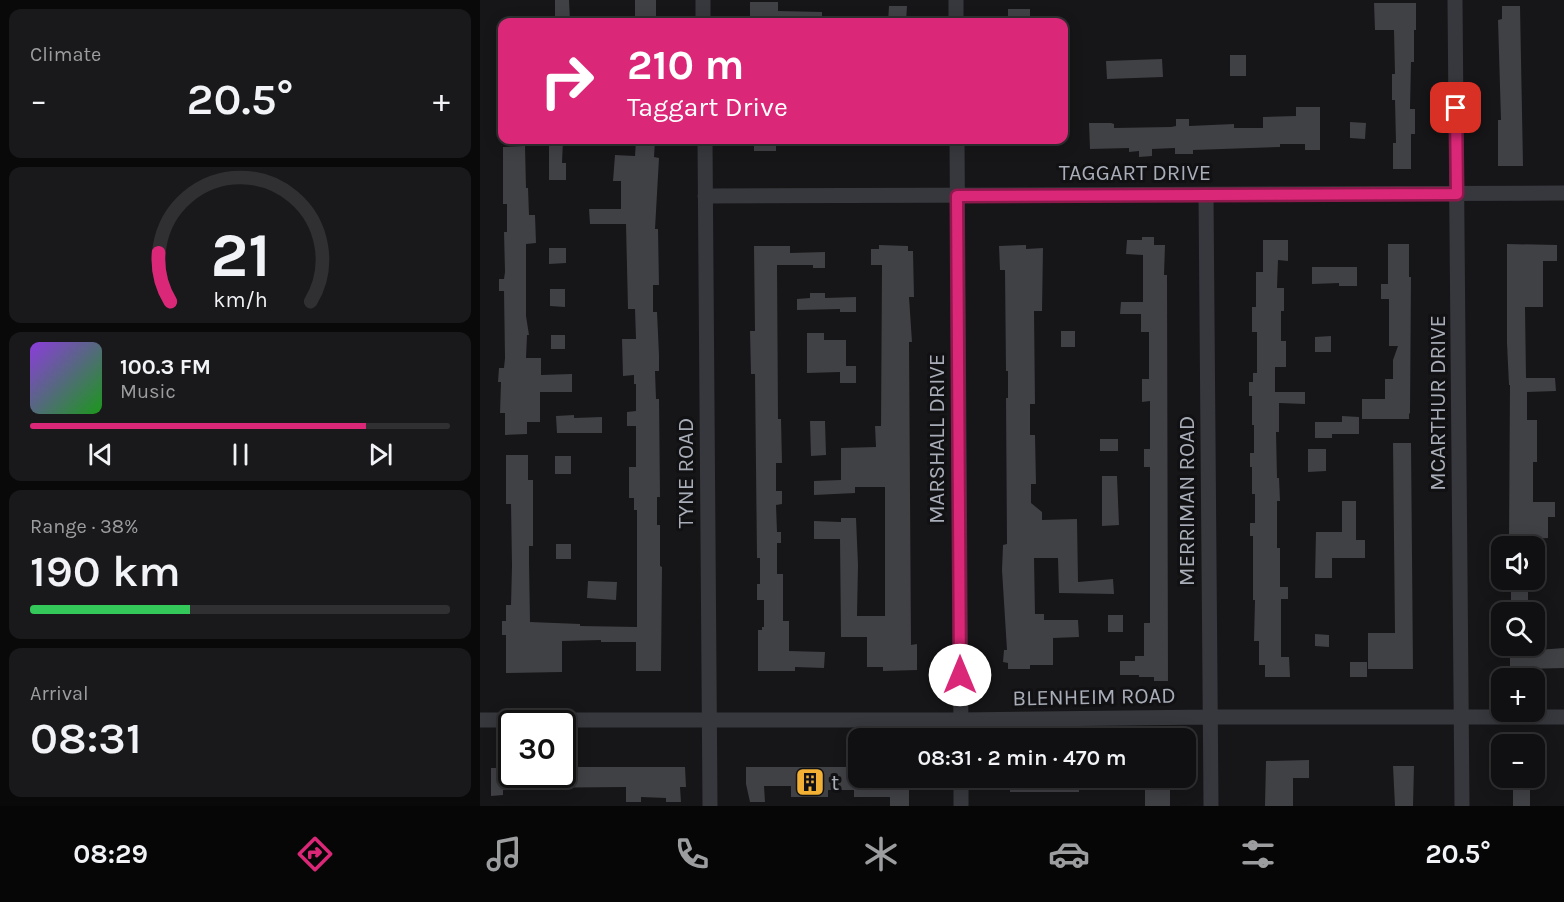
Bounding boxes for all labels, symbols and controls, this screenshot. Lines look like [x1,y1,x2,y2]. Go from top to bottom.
text: 210 m [627,40,744,90]
icon: right [528,42,606,120]
text: Climate [30,43,101,66]
text: 20.5° [187,73,293,125]
text: − [30,81,47,119]
text: + [433,81,450,119]
pin [1430,82,1481,133]
text: Taggart Drive [627,91,788,123]
icon: arrive [1439,91,1472,124]
street label: TAGGART DRIVE [1059,160,1211,186]
text: 21 [210,219,270,292]
text: km/h [213,287,267,312]
street label: MCARTHUR DRIVE [1425,315,1451,491]
text: 100.3 FM [120,354,211,380]
street label: MARSHALL DRIVE [924,354,950,524]
text: Music [120,380,176,403]
street label: MERRIMAN ROAD [1174,416,1200,586]
street label: TYNE ROAD [673,418,699,528]
icon: previous [84,438,117,471]
icon: pause [224,438,257,471]
icon: next [364,438,397,471]
text: Range · 38% [30,515,139,538]
map controls [1491,536,1545,788]
button: sound [1491,536,1545,590]
text: 190 km [30,545,181,597]
button: search [1491,602,1545,656]
position arrow [928,643,992,707]
button: + [1491,668,1545,722]
text: Arrival [30,682,89,705]
street label: BLENHEIM ROAD [1012,683,1176,711]
speed limit sign: 30 [498,710,576,788]
text: 08:31 [30,712,142,764]
button: − [1491,734,1545,788]
text: 08:31 · 2 min · 470 m [917,745,1127,771]
building icon: t [794,766,826,798]
place label: t [831,770,839,796]
icon: directions [294,833,336,875]
icon: music [483,833,525,875]
icon: phone [671,833,713,875]
icon: climate [860,833,902,875]
icon: car [1048,833,1090,875]
icon: filters [1237,833,1279,875]
text: 08:29 [73,838,148,870]
text: 20.5° [1425,838,1491,870]

